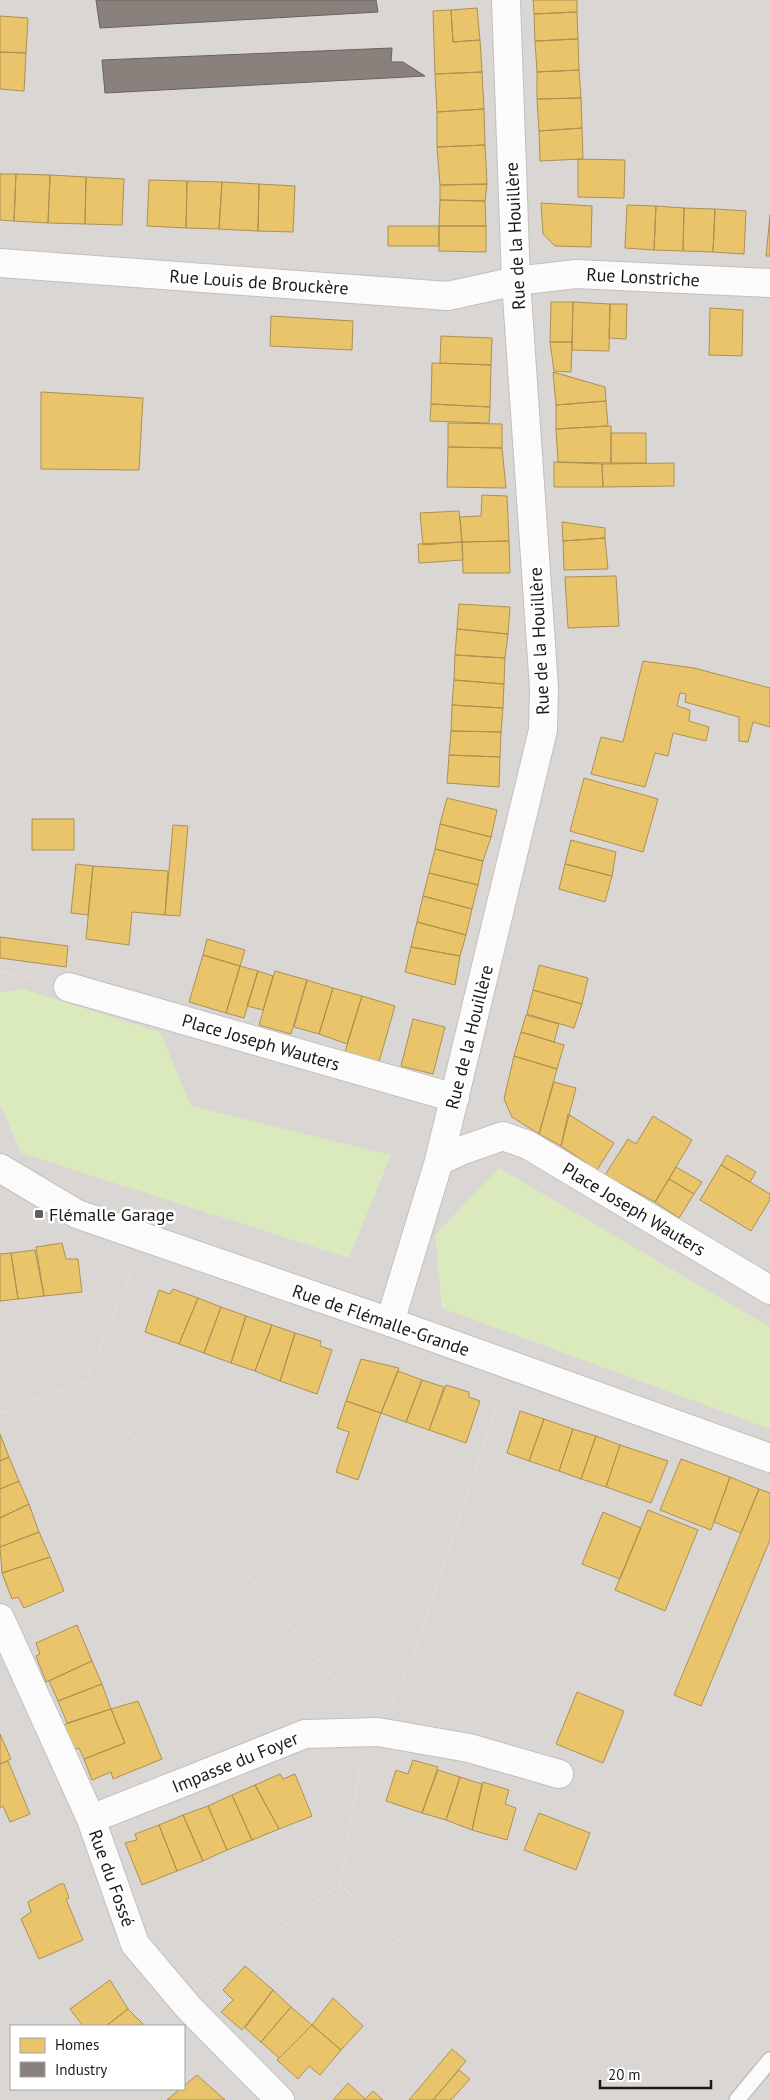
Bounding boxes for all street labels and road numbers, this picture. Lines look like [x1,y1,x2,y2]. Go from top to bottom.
street label: Rue de la Houillère [500,161,530,311]
street label: Rue Lonstriche [586,263,700,291]
street label: Rue Louis de Brouckère [169,264,349,300]
street label: Rue de la Houillère [524,566,554,716]
street label: Rue de la Houillère [440,962,498,1112]
street label: Place Joseph Wauters [179,1008,343,1076]
street label: Place Joseph Wauters [558,1157,710,1261]
street label: Rue de Flémalle-Grande [289,1279,473,1361]
street label: Impasse du Foyer [169,1726,301,1798]
street label: Rue du Fossé [84,1826,140,1930]

